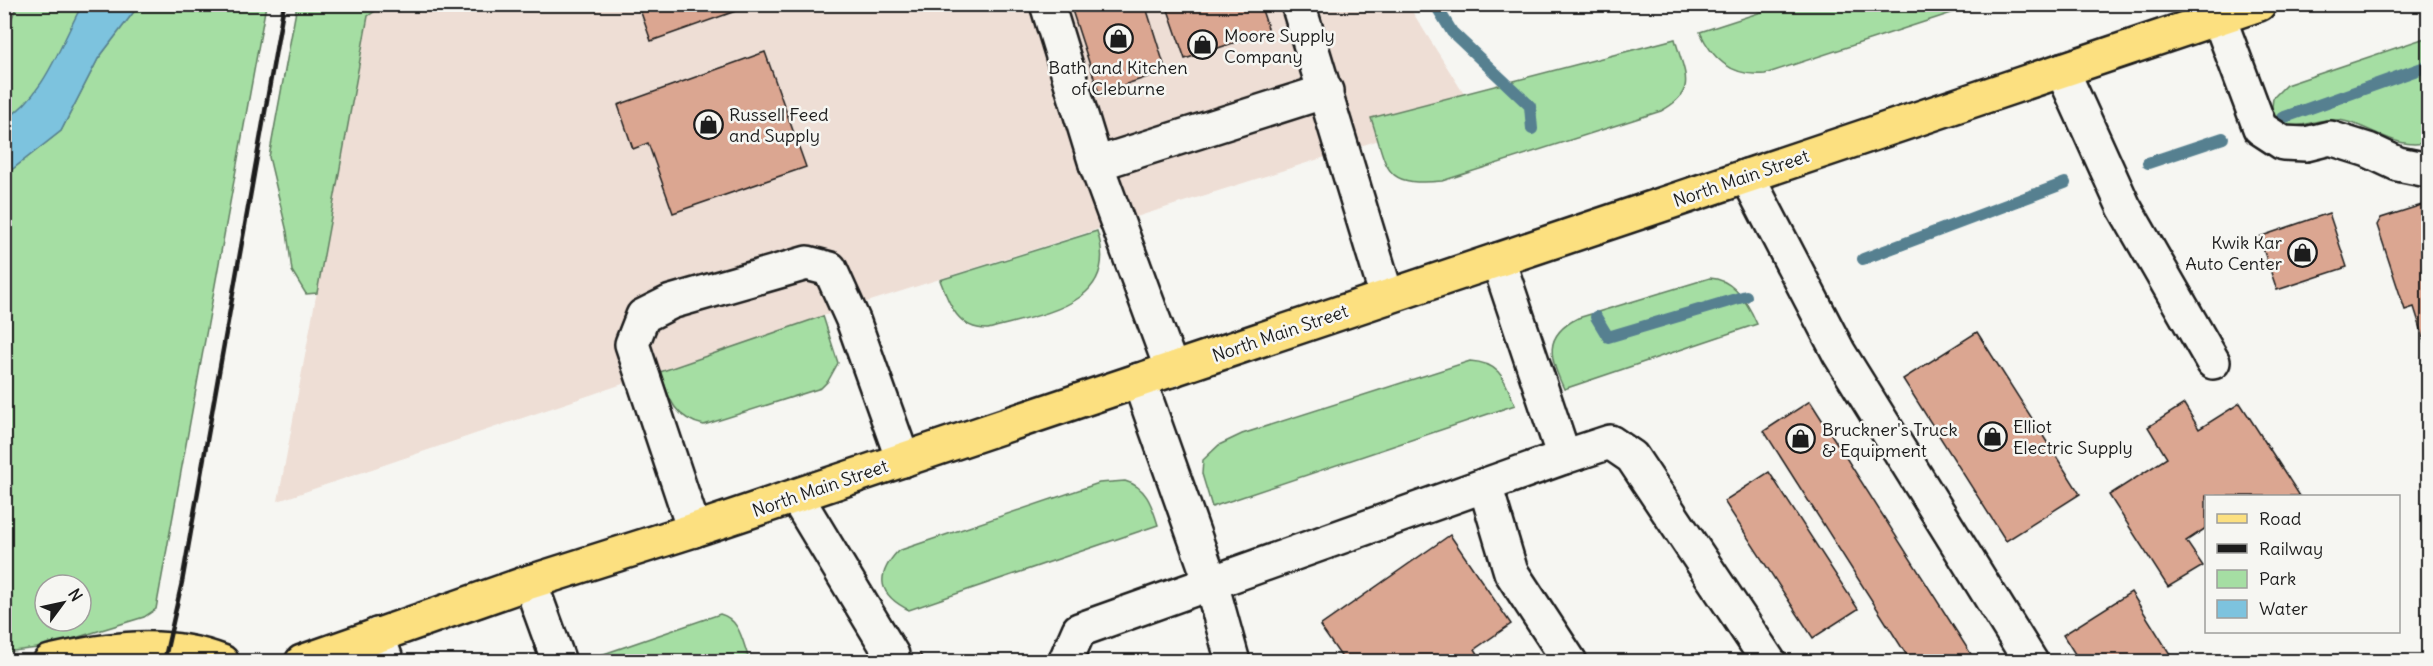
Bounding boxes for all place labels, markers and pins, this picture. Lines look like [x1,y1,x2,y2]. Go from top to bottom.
shop icon: Bath and Kitchen of Cleburne [1102,22,1134,54]
place label: Moore Supply Company [1224,24,1335,68]
shop icon: Moore Supply Company [1187,29,1219,61]
place label: Bath and Kitchen of Cleburne [1048,56,1188,100]
place label: Russell Feed and Supply [729,103,829,147]
shop icon: Russell Feed and Supply [692,108,724,140]
place label: Kwik Kar Auto Center [2185,231,2283,275]
shop icon: Kwik Kar Auto Center [2287,236,2319,268]
place label: Elliot Electric Supply [2013,415,2133,459]
place label: Bruckner's Truck & Equipment [1822,418,1958,462]
shop icon: Elliot Electric Supply [1976,420,2008,452]
shop icon: Bruckner's Truck & Equipment [1785,423,1817,455]

